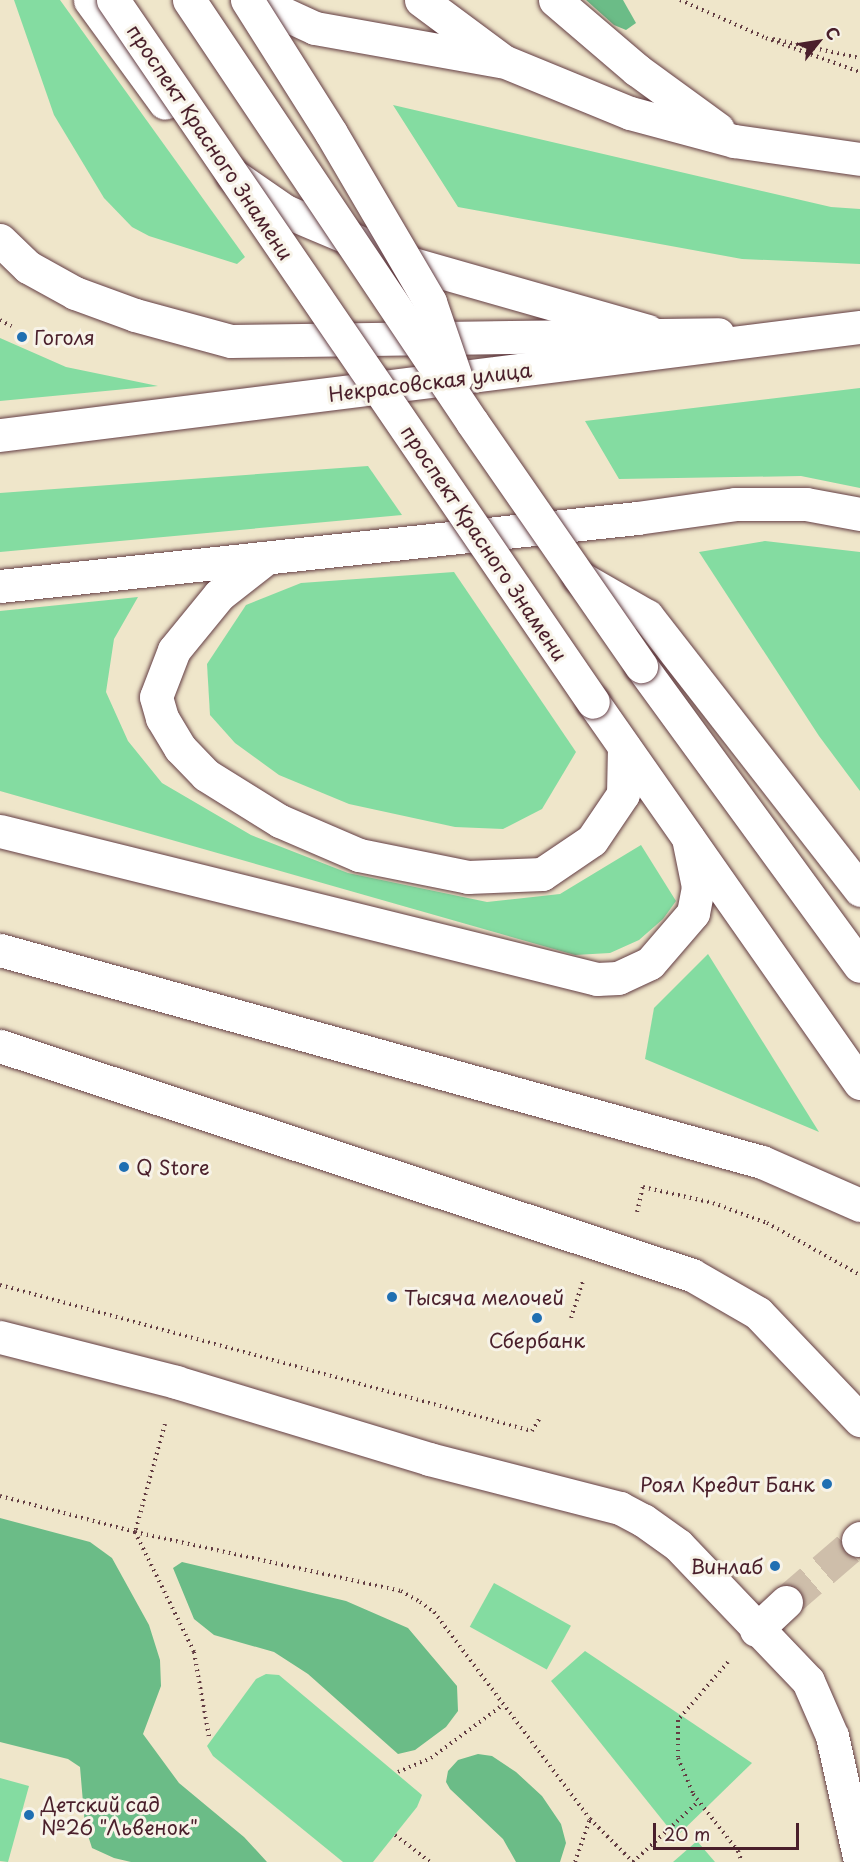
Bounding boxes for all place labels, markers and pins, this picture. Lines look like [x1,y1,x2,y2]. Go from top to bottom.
place label: Гоголя [34,325,95,349]
marker: Гоголя [15,330,29,344]
place label: Q Store [136,1155,210,1179]
marker: Q Store [117,1160,131,1174]
place label: Тысяча мелочей [404,1285,565,1309]
marker: Тысяча мелочей [385,1290,399,1304]
marker: Сбербанк [530,1311,544,1325]
place label: Сбербанк [489,1328,585,1352]
place label: Роял Кредит Банк [640,1472,815,1496]
marker: Роял Кредит Банк [820,1477,834,1491]
place label: Винлаб [691,1554,763,1578]
marker: Винлаб [768,1559,782,1573]
place label: Детский сад №26 "Львенок" [41,1792,198,1839]
marker: Детский сад №26 "Львенок" [22,1808,36,1822]

